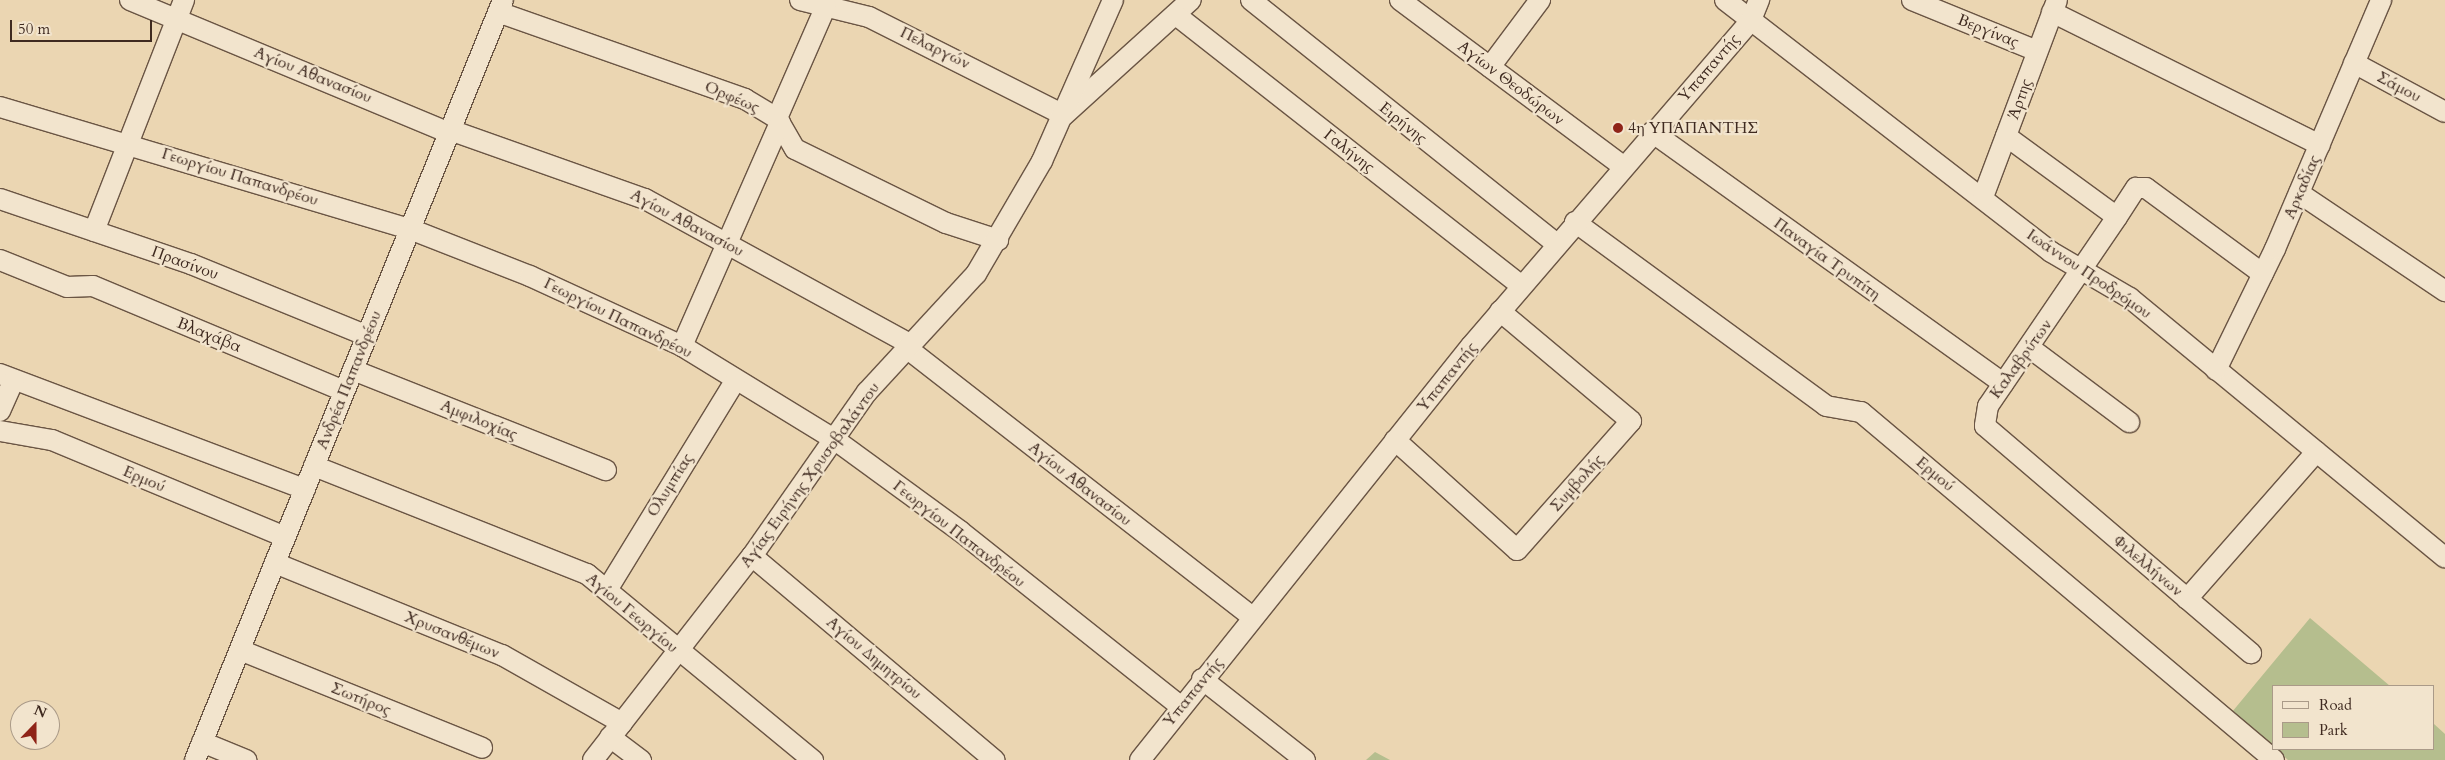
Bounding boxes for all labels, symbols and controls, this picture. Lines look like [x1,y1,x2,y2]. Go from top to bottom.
scale bar [12,10,155,42]
street label: Βεργίνας [1955,10,2021,52]
text: 50 m [18,19,50,39]
street label: Πελαργών [897,23,973,73]
street label: Υπαπαντής [1674,30,1744,106]
street label: Αγίων Θεοδώρων [1454,37,1568,129]
street label: Αγίου Αθανασίου [251,43,375,107]
street label: Σάμου [2374,67,2424,107]
street label: Άρτης [2004,76,2036,122]
street label: Ορφέως [702,77,762,117]
street label: Ειρήνης [1375,98,1431,148]
place label: 4η ΥΠΑΠΑΝΤΗΣ [1628,118,1758,138]
marker: 4η ΥΠΑΠΑΝΤΗΣ [1612,122,1624,134]
street label: Γαλήνης [1320,125,1378,177]
street label: Γεωργίου Παπανδρέου [159,144,321,210]
street label: Αρκαδίας [2280,152,2324,222]
street label: Αγίου Αθανασίου [627,185,747,261]
street label: Παναγία Τρυπίτη [1770,214,1884,304]
street label: Ιωάννου Προδρόμου [2023,225,2155,323]
street label: Πρασίνου [149,242,221,284]
street label: Γεωργίου Παπανδρέου [541,274,695,362]
street label: Ανδρέα Παπανδρέου [312,308,386,452]
street label: Βλαχάβα [174,313,244,357]
street label: Καλαβρύτων [1986,316,2056,402]
street label: Υπαπαντής [1413,338,1481,416]
street label: Αγίας Ειρήνης Χρυσοβαλάντου [736,379,884,571]
street label: Αμφιλοχίας [438,396,520,444]
street label: Αγίου Αθανασίου [1025,438,1135,530]
street label: Ολυμπίας [643,450,697,520]
street label: Συμβολής [1546,450,1608,516]
street label: Ερμού [1912,453,1958,495]
street label: Ερμού [120,462,168,496]
street label: Γεωργίου Παπανδρέου [889,476,1029,592]
street label: Φιλελλήνων [2109,531,2187,601]
street label: Αγίου Γεωργίου [582,569,682,657]
street label: Χρυσανθέμων [402,607,502,663]
street label: Αγίου Δημητρίου [822,613,926,703]
street label: Υπαπαντής [1159,653,1227,731]
street label: Σωτήρος [328,678,394,720]
legend [2272,685,2435,750]
text: Road [2319,695,2352,715]
north arrow [10,700,60,750]
text: N [31,700,50,723]
text: Park [2319,720,2348,740]

